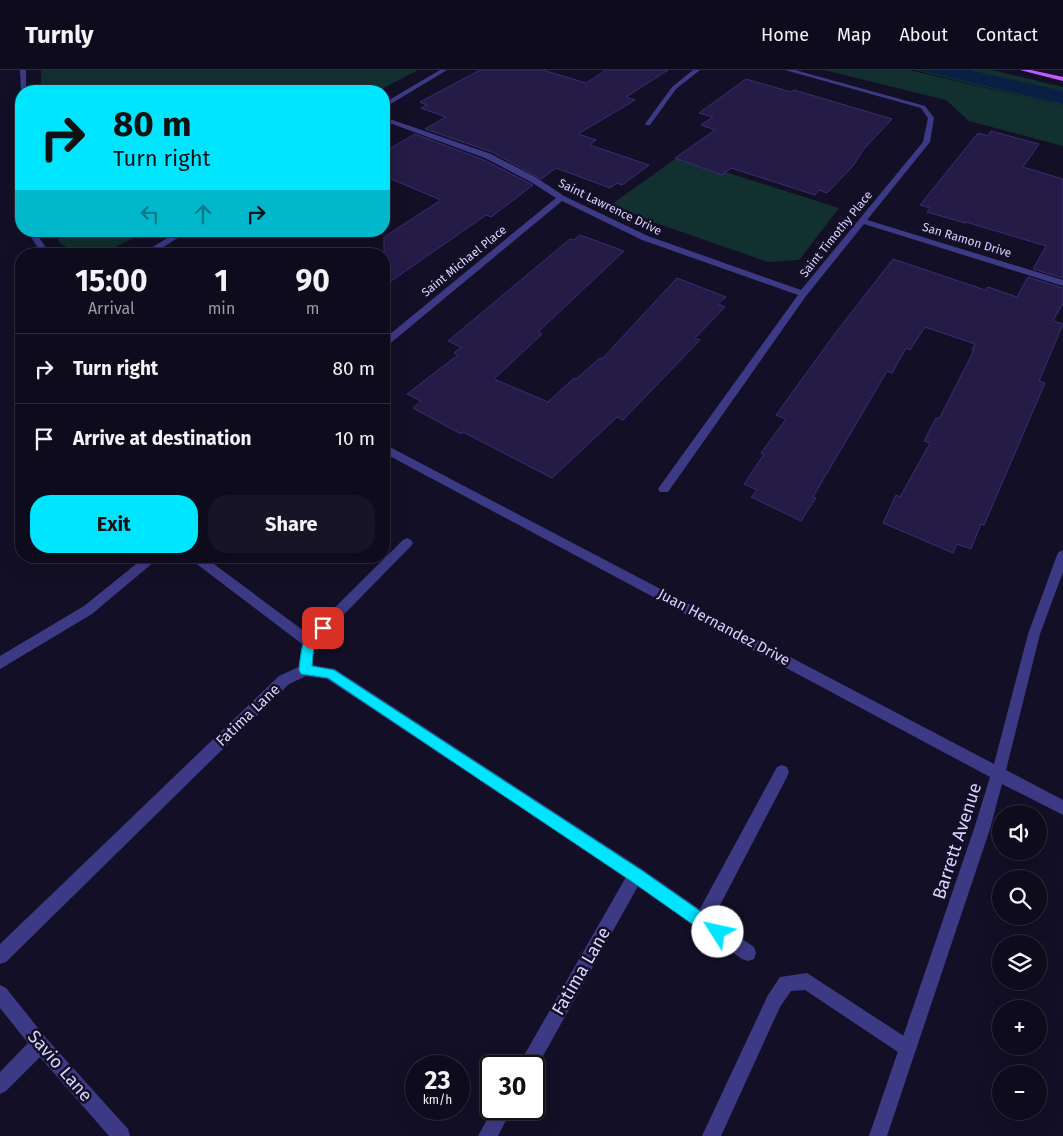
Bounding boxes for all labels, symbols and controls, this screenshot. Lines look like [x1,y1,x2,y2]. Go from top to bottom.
text: Turnly [25,21,94,49]
text: Home [761,24,809,46]
text: Map [837,24,871,46]
text: About [899,24,948,46]
text: Contact [976,24,1038,46]
text: 80 m [113,103,192,145]
icon: right [30,105,95,170]
text: Turn right [113,145,210,172]
street label: Saint Lawrence Drive [556,176,664,238]
street label: Saint Timothy Place [797,188,875,280]
icon: left [136,200,164,228]
icon: ahead [189,200,217,228]
icon: right [242,200,270,228]
street label: San Ramon Drive [921,220,1013,260]
street label: Saint Michael Place [419,222,509,300]
text: 15:00 [75,263,147,299]
text: 1 [215,263,228,299]
text: 90 [295,263,330,299]
text: Arrival [88,299,135,318]
text: min [208,299,235,318]
text: m [306,299,319,318]
icon: right [30,355,58,383]
text: Turn right [73,357,158,380]
text: 80 m [333,357,375,380]
icon: arrive [30,425,58,453]
text: Arrive at destination [73,427,252,450]
text: 10 m [335,427,375,450]
button: Exit [30,495,198,553]
button: Share [208,495,375,553]
street label: Juan Hernandez Drive [655,585,793,669]
pin [302,607,344,649]
icon: arrive [309,614,337,642]
street label: Fatima Lane [212,680,284,750]
street label: Barrett Avenue [928,780,986,902]
map controls [992,805,1047,1120]
button: sound [992,805,1047,860]
button: search [992,870,1047,925]
position arrow [691,905,743,957]
street label: Fatima Lane [547,923,615,1019]
button: layers [992,935,1047,990]
button: + [992,1000,1047,1055]
street label: Savio Lane [23,1026,97,1106]
speed limit sign: 30 [480,1055,545,1120]
button: − [992,1065,1047,1120]
text: 23 [425,1066,450,1096]
text: km/h [423,1093,452,1107]

